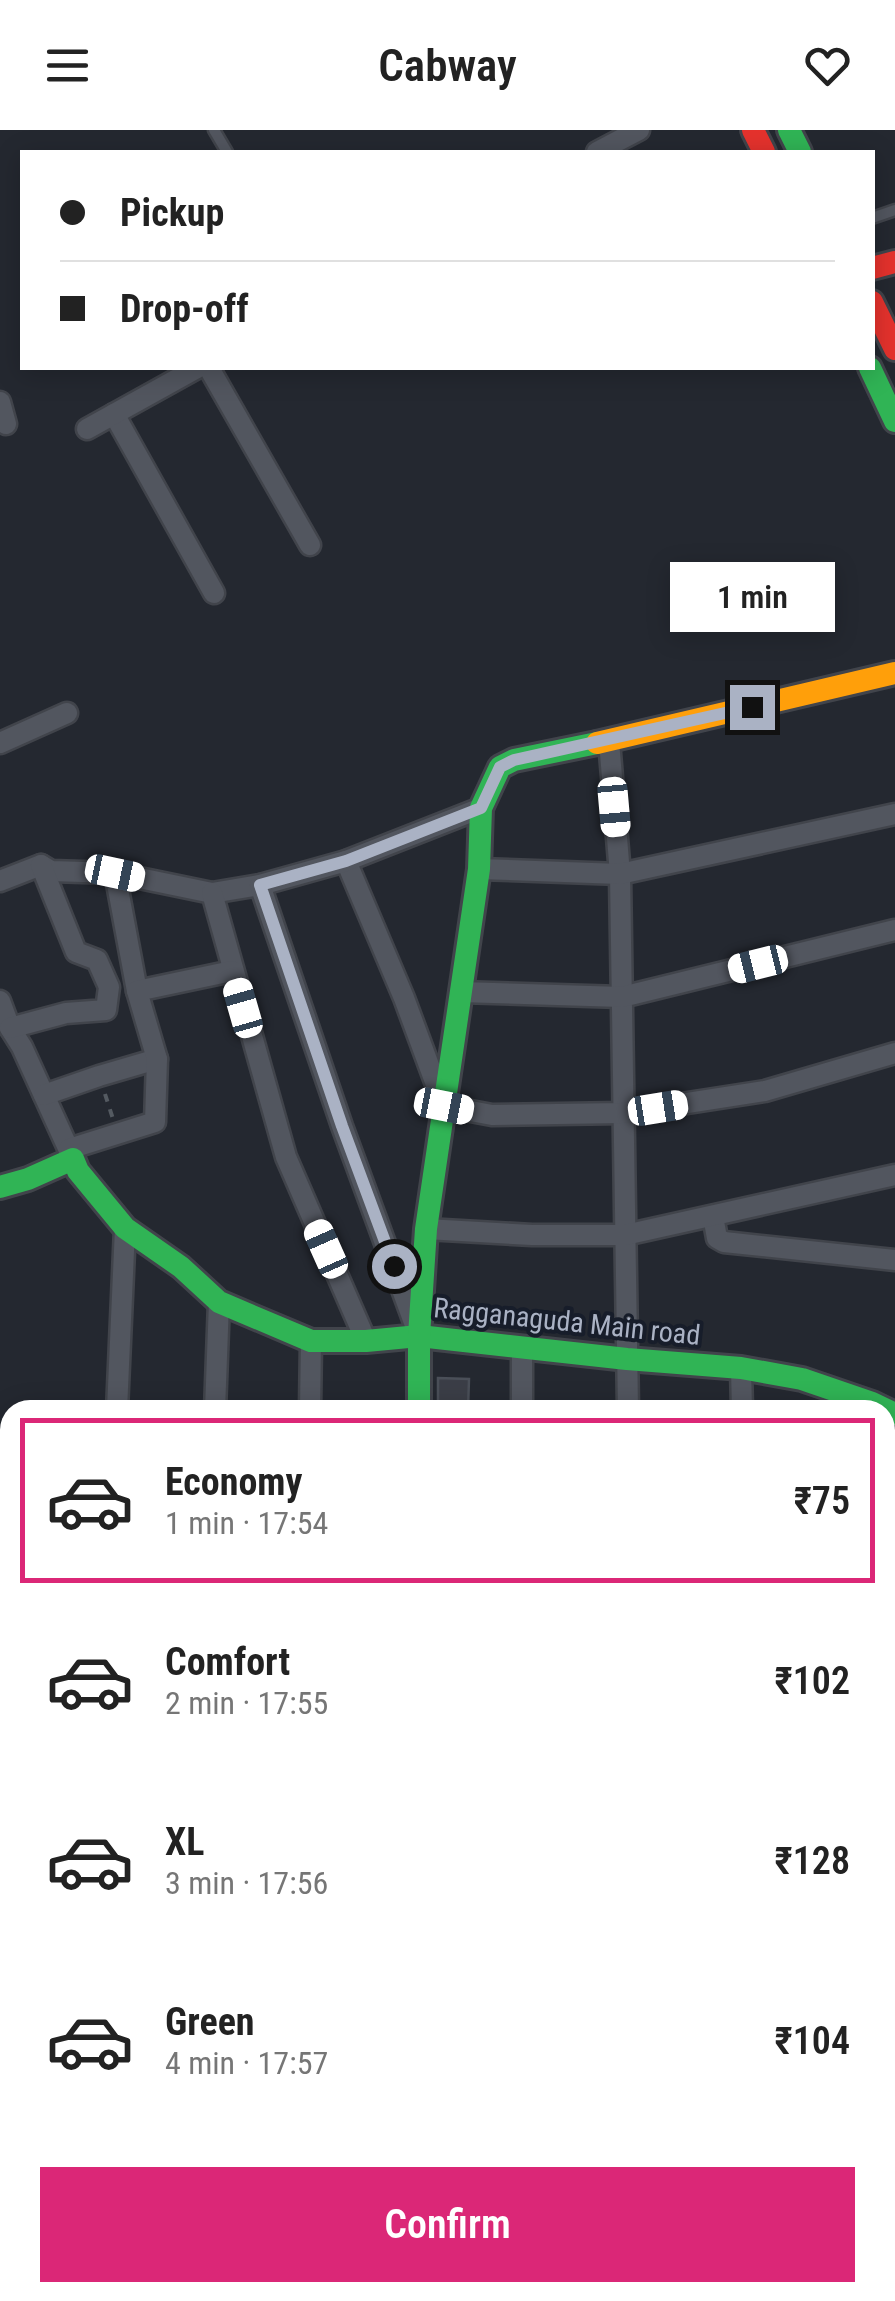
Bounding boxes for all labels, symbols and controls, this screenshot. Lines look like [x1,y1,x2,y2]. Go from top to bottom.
icon: menu [40,38,95,93]
icon: heart [800,38,855,93]
text: Cabway [378,39,517,92]
text: Pickup [120,191,224,235]
text: Drop-off [120,287,249,331]
callout: 1 min [670,562,834,632]
text: 1 min [717,578,788,616]
route end [730,685,775,730]
car [596,776,632,838]
car [83,852,147,894]
car [725,942,791,986]
car [220,975,266,1041]
car [412,1086,476,1126]
car [626,1088,690,1128]
car [300,1215,352,1283]
route start [372,1244,417,1289]
street label: Ragganaguda Main road [432,1291,702,1352]
icon: car [45,1456,135,1546]
text: Economy [165,1460,302,1504]
text: ₹75 [794,1479,850,1523]
text: 1 min · 17:54 [165,1504,328,1542]
icon: car [45,1636,135,1726]
text: Comfort [165,1640,290,1684]
text: ₹102 [775,1659,850,1703]
text: 2 min · 17:55 [165,1684,328,1722]
icon: car [45,1816,135,1906]
text: XL [165,1820,204,1864]
text: ₹128 [775,1839,850,1883]
text: 3 min · 17:56 [165,1864,328,1902]
icon: car [45,1996,135,2086]
text: Green [165,2000,255,2044]
text: ₹104 [775,2019,850,2063]
text: 4 min · 17:57 [165,2044,328,2082]
button: Confirm [40,2167,855,2282]

